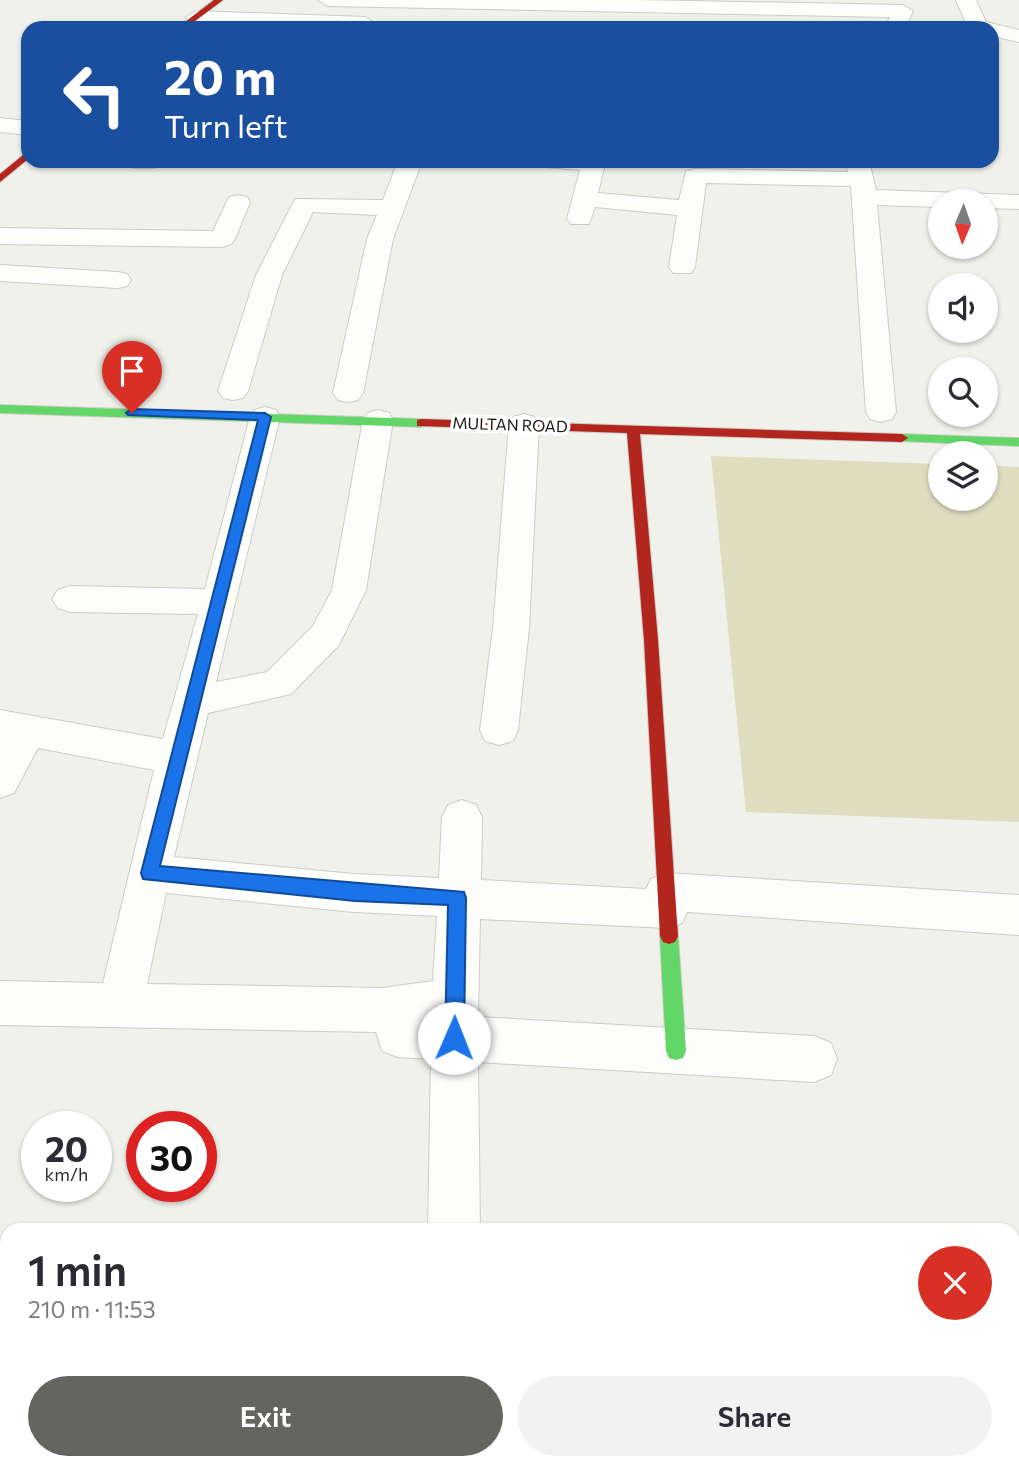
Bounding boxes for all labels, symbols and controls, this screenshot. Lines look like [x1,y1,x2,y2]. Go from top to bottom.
text: 20 m [164,45,276,105]
icon: left [49,49,140,140]
text: Turn left [164,105,288,145]
north arrow [928,189,998,259]
map controls [928,189,998,511]
button: sound [928,273,998,343]
pin [102,341,162,413]
icon: arrive [113,352,151,390]
button: search [928,357,998,427]
street label: MULTAN ROAD [452,412,568,436]
button: layers [928,441,998,511]
position arrow [417,1001,491,1075]
speed limit sign: 30 [126,1111,217,1202]
text: 20 [45,1126,88,1169]
text: km/h [45,1163,88,1185]
text: 1 min [28,1243,127,1295]
button: close [918,1246,992,1320]
text: 210 m · 11:53 [28,1295,156,1323]
button: Exit [28,1376,503,1456]
button: Share [517,1376,992,1456]

